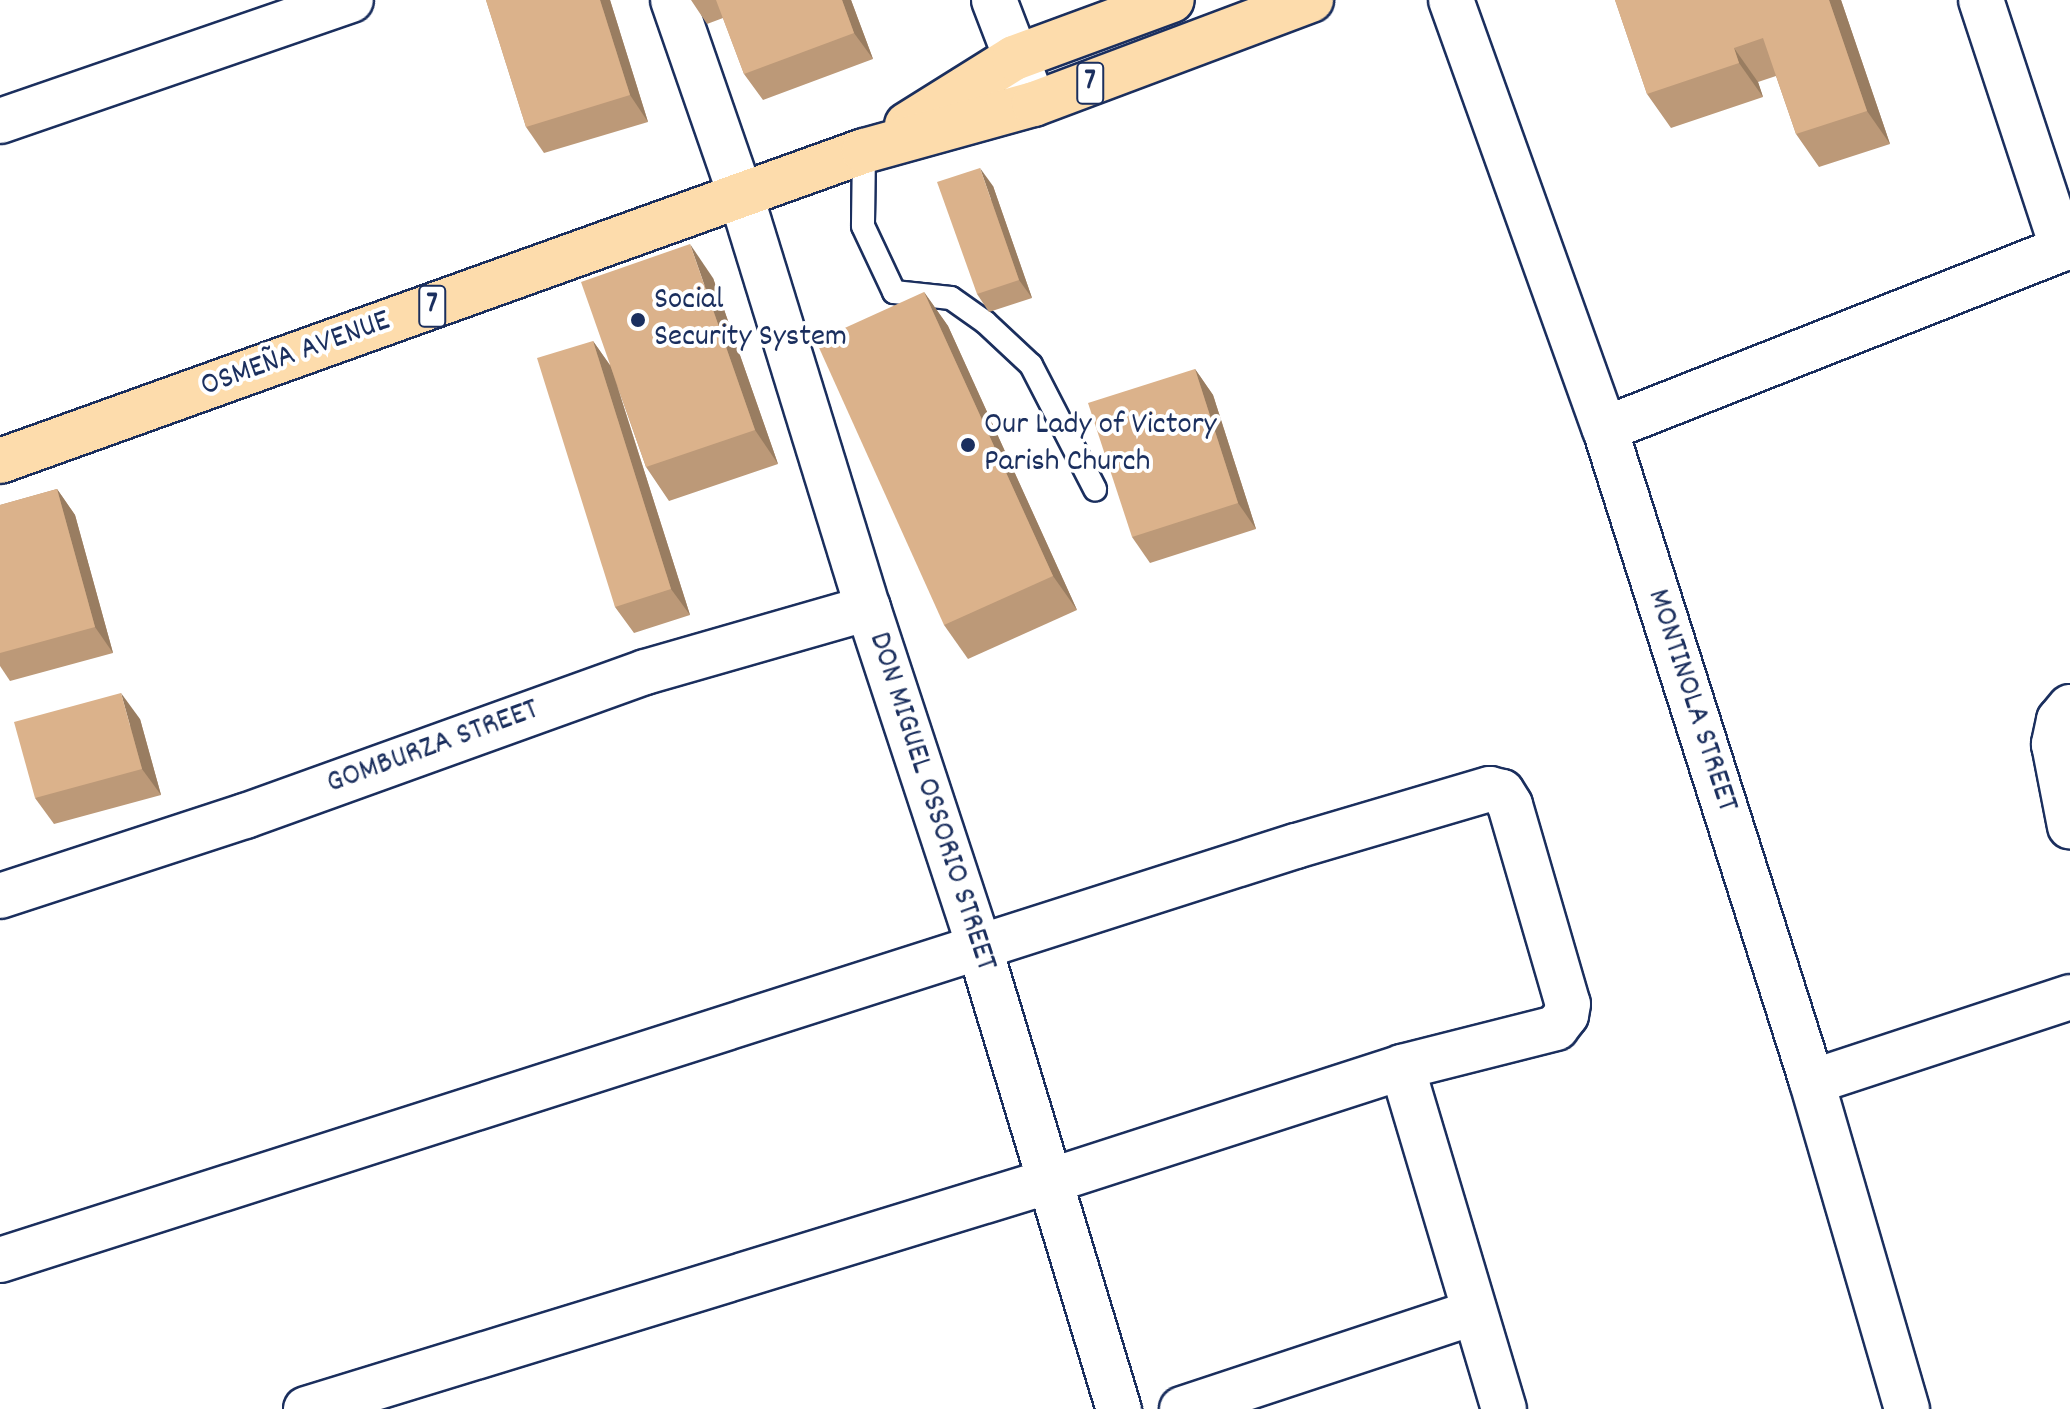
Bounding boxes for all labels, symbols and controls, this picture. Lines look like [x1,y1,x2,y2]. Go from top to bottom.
road number: 7 [1076,57,1104,109]
road number: 7 [418,280,446,332]
place label: Social Security System [654,283,847,358]
street label: OSMEÑA AVENUE [196,303,396,407]
marker: Social Security System [629,311,647,329]
place label: Our Lady of Victory Parish Church [984,408,1217,483]
marker: Our Lady of Victory Parish Church [959,436,977,454]
street label: MONTINOLA STREET [1637,585,1745,817]
street label: DON MIGUEL OSSORIO STREET [858,628,1004,976]
street label: GOMBURZA STREET [322,692,544,804]

